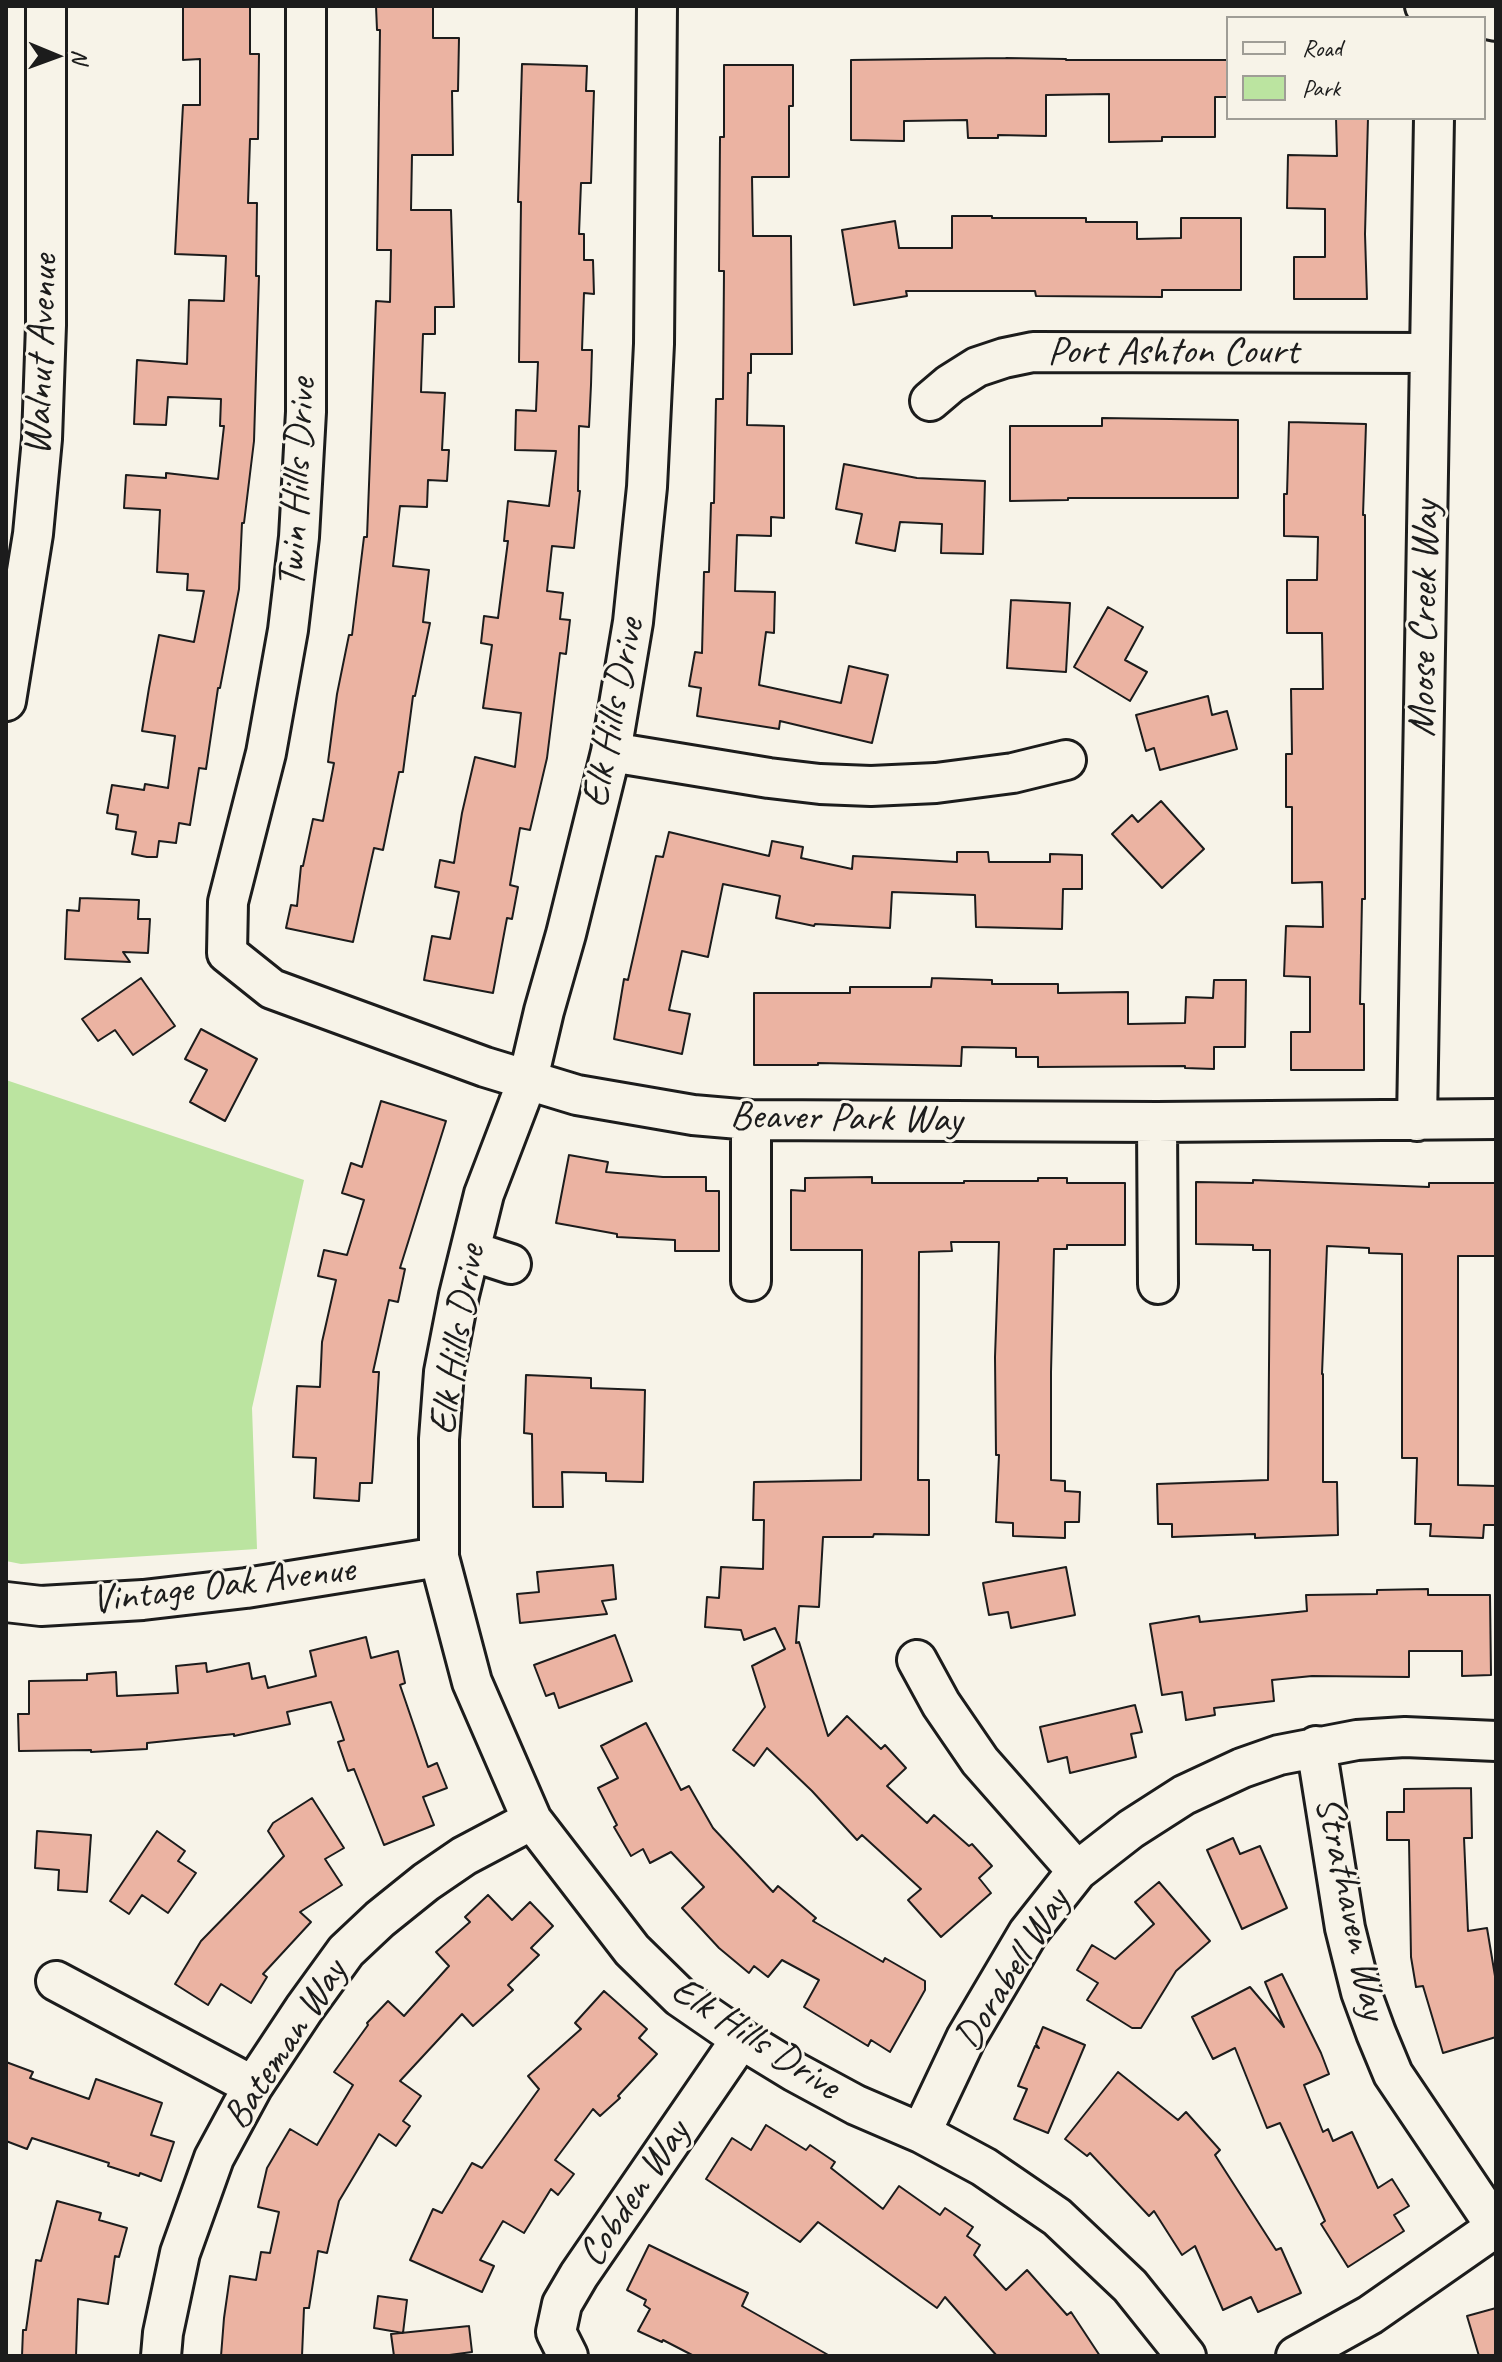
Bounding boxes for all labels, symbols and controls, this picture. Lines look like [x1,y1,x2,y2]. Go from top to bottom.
north arrow [16,16,96,96]
legend [1226,16,1486,120]
text: Road [1302,33,1342,63]
text: N [66,49,94,63]
text: Park [1302,73,1340,103]
street label: Walnut Avenue [15,254,69,456]
street label: Port Ashton Court [1048,329,1298,377]
street label: Twin Hills Drive [269,377,327,589]
street label: Moose Creek Way [1399,501,1451,737]
street label: Elk Hills Drive [572,615,656,811]
street label: Beaver Park Way [729,1093,963,1145]
street label: Elk Hills Drive [419,1242,497,1438]
street label: Vintage Oak Avenue [89,1546,357,1626]
street label: Strathaven Way [1303,1792,1397,2024]
street label: Dorabell Way [945,1881,1081,2059]
street label: Bateman Way [214,1951,358,2139]
street label: Elk Hills Drive [662,1967,848,2111]
street label: Cobden Way [569,2112,701,2276]

